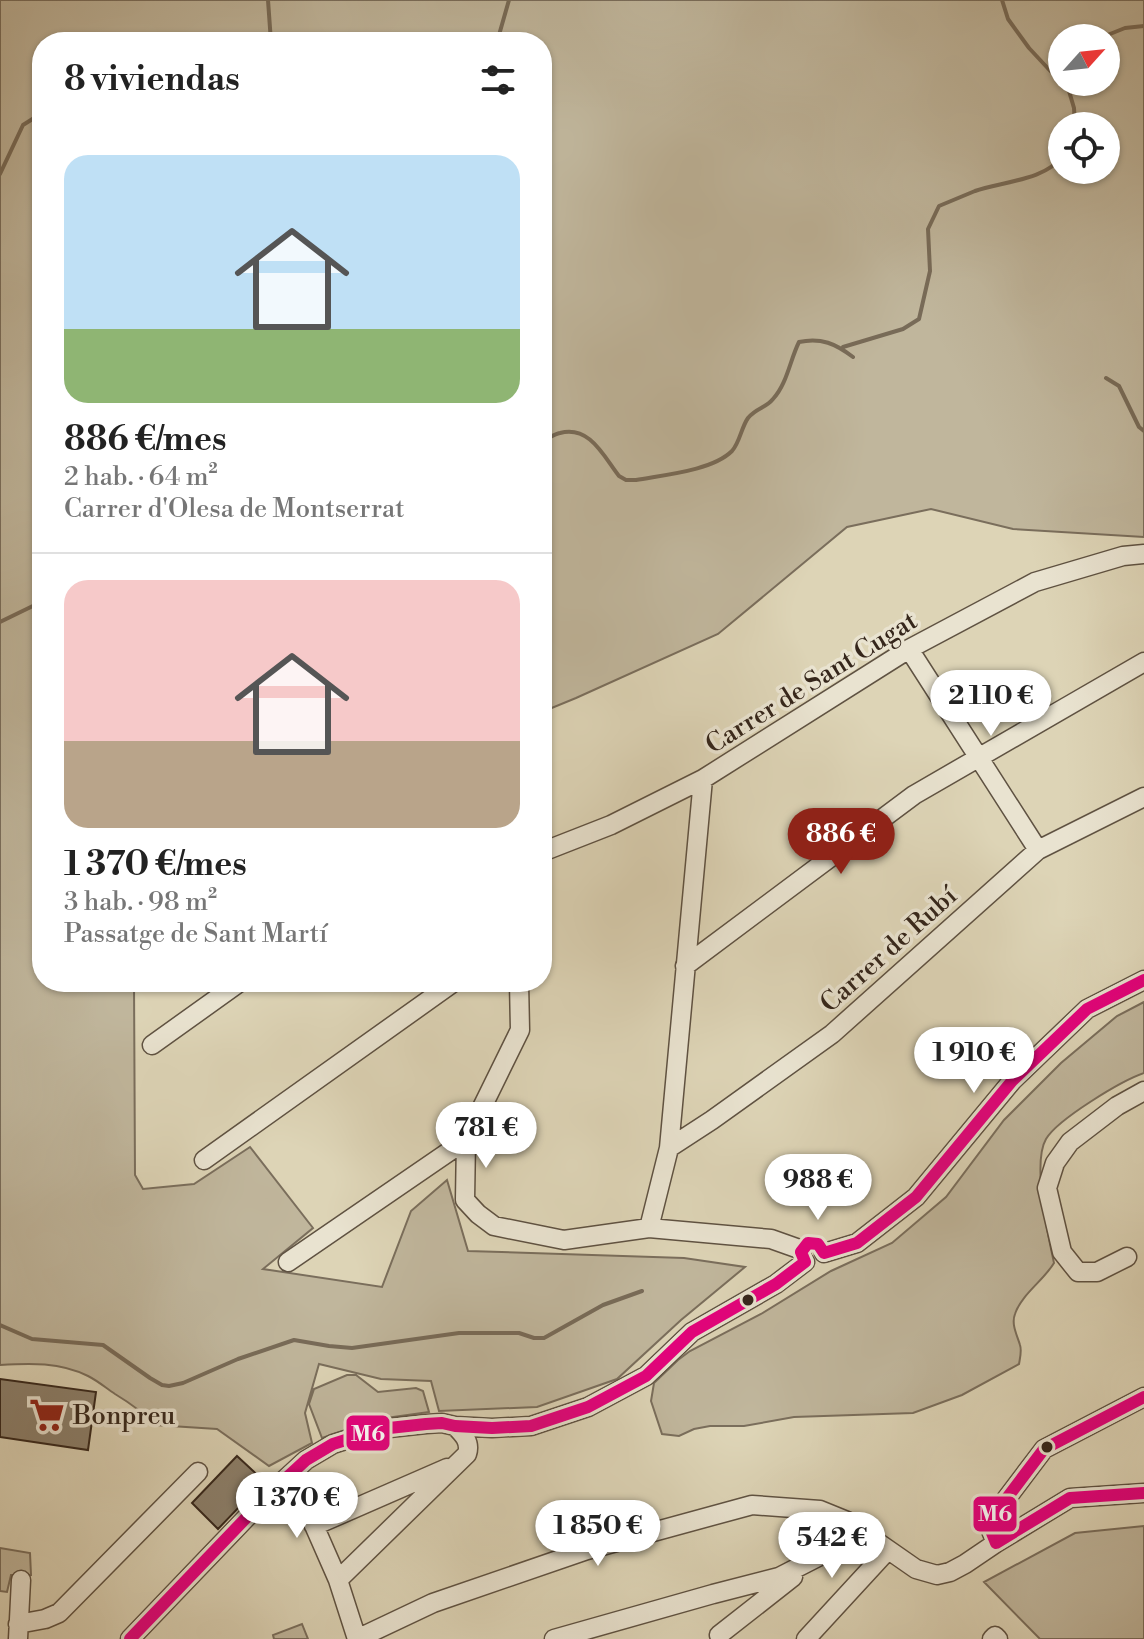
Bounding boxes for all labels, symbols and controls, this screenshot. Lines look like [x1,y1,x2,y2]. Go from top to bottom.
north arrow [1048,24,1120,96]
map controls [1048,24,1120,184]
icon: filters [476,58,520,102]
text: 8 viviendas [64,59,240,101]
button: locate [1048,112,1120,184]
icon: home [220,207,364,351]
text: 886 €/mes [64,419,227,461]
text: 2 hab. · 64 m² [64,461,218,493]
text: Carrer d'Olesa de Montserrat [64,493,404,525]
street label: Carrer de Sant Cugat [700,605,923,761]
icon: home [220,632,364,776]
pin: 2 110 € [917,670,1065,738]
text: 2 110 € [948,680,1034,712]
pin: 886 € [785,808,897,876]
text: 886 € [806,818,876,850]
text: 1 370 €/mes [64,844,247,886]
street label: Carrer de Rubí [814,879,965,1019]
text: 3 hab. · 98 m² [64,886,217,918]
text: Passatge de Sant Martí [64,918,328,950]
pin: 1 910 € [900,1027,1048,1095]
text: 1 910 € [932,1037,1016,1069]
pin: 781 € [430,1102,542,1170]
text: 781 € [454,1112,518,1144]
pin: 988 € [762,1154,874,1222]
text: 988 € [783,1164,853,1196]
unlabelled marker [740,1292,756,1308]
supermarket icon: Bonpreu [28,1396,66,1434]
place label: Bonpreu [72,1400,176,1432]
line badge: M6 [345,1414,391,1452]
text: M6 [351,1421,385,1448]
unlabelled marker [1039,1439,1055,1455]
pin: 1 370 € [223,1472,371,1540]
text: 1 370 € [254,1482,340,1514]
line badge: M6 [972,1495,1018,1533]
pin: 1 850 € [524,1500,672,1568]
text: M6 [978,1501,1012,1528]
text: 1 850 € [553,1510,643,1542]
pin: 542 € [776,1512,888,1580]
text: 542 € [796,1522,868,1554]

